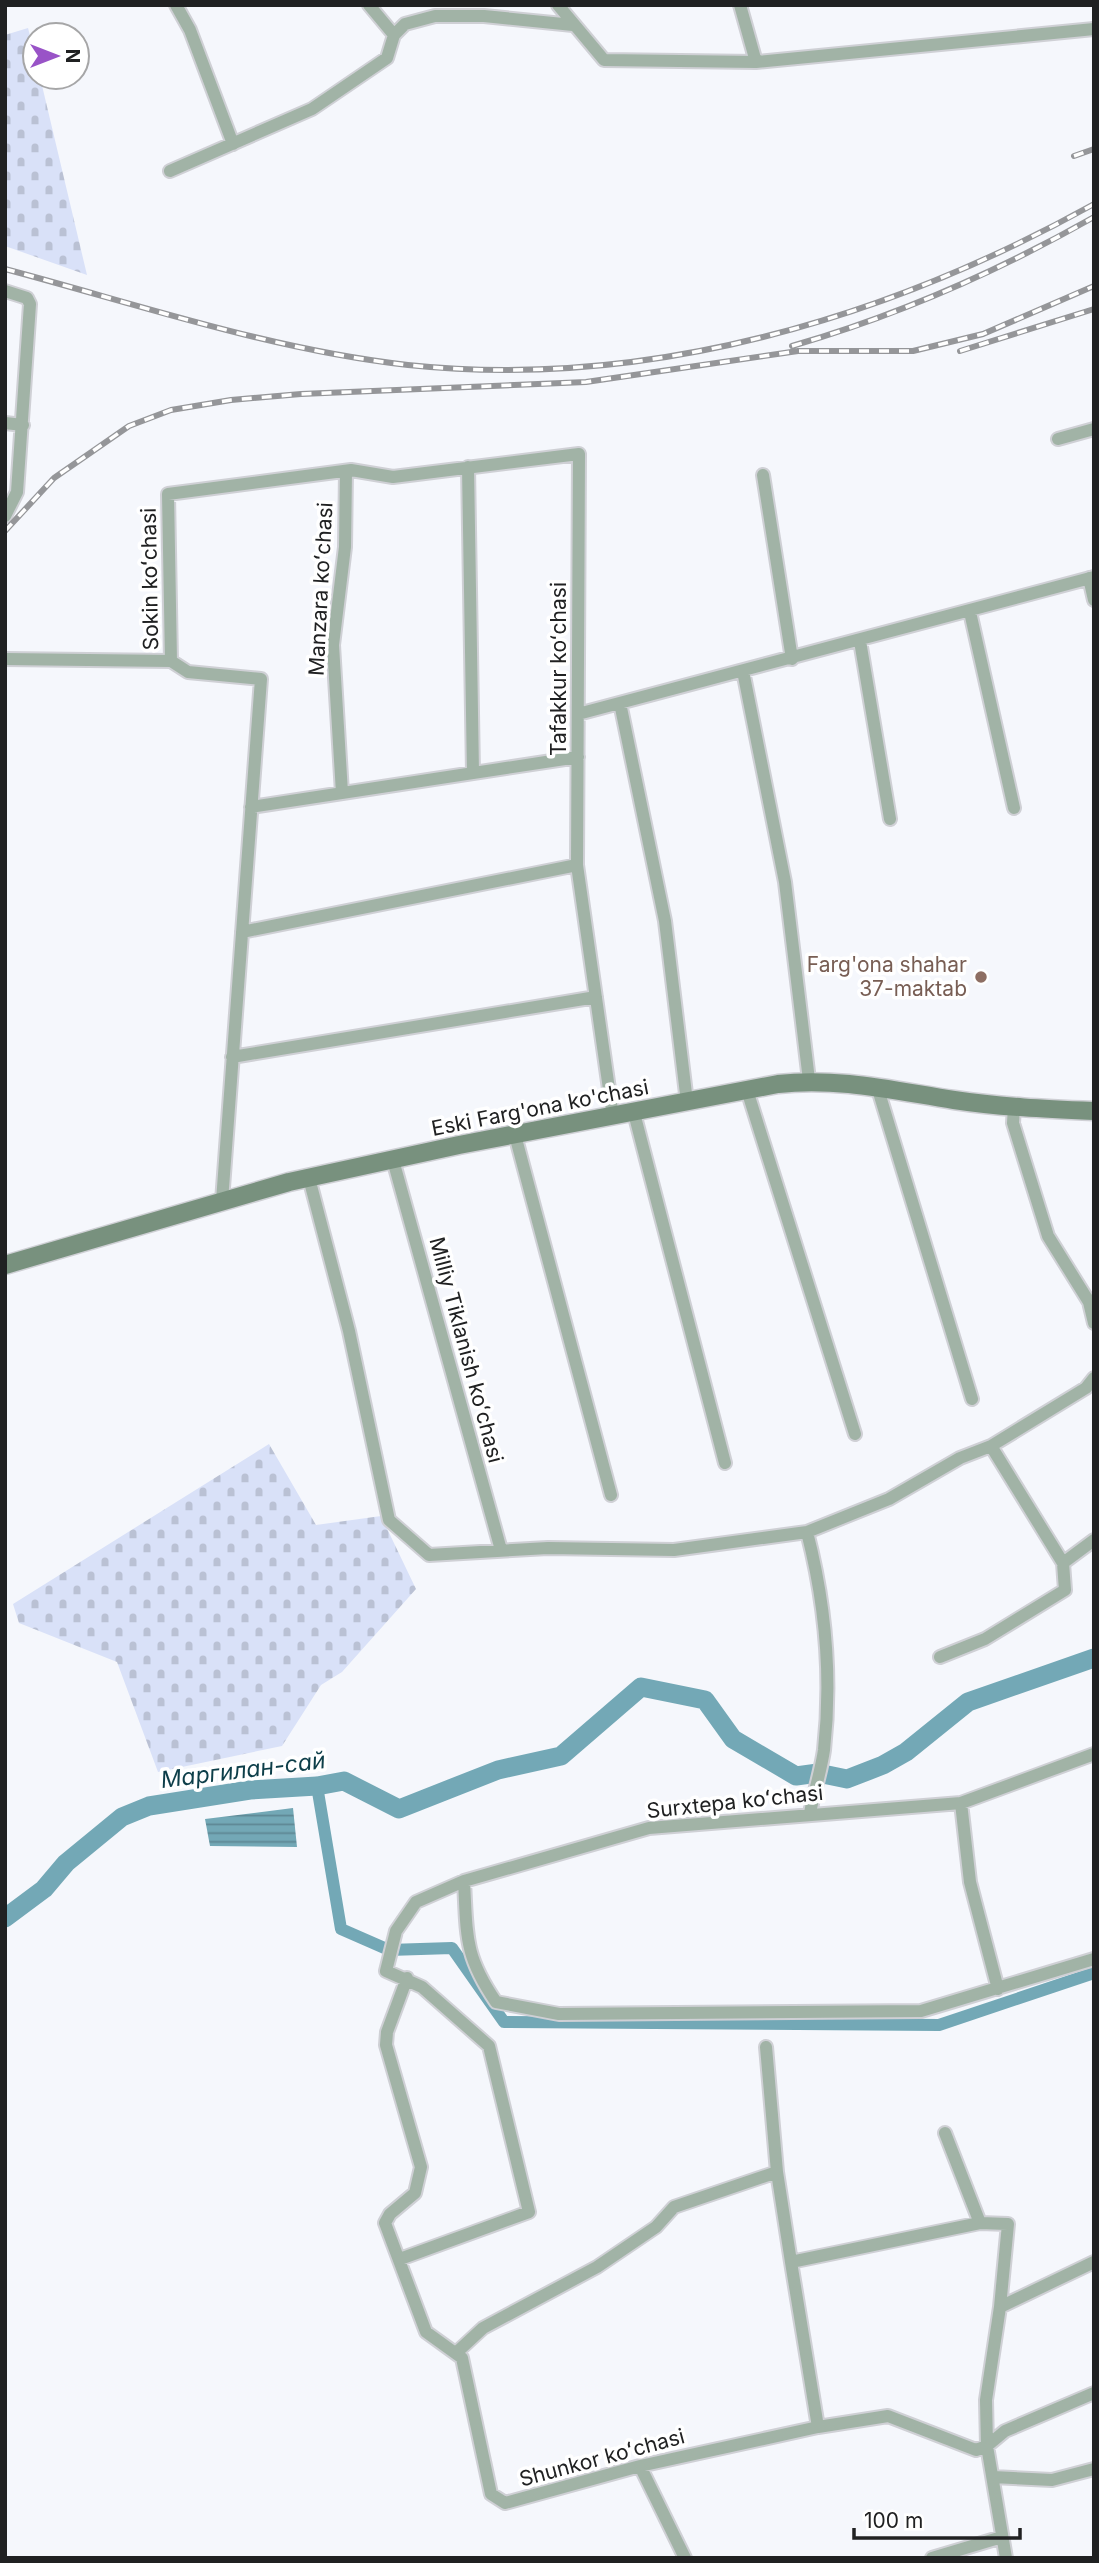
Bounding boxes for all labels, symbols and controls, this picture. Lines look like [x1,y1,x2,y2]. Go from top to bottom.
north arrow [21,21,91,91]
text: N [61,49,84,63]
street label: Manzara koʻchasi [303,502,338,676]
street label: Sokin koʻchasi [136,507,163,651]
street label: Tafakkur koʻchasi [546,582,571,756]
place label: Farg'ona shahar 37-maktab [807,952,967,1001]
marker: Farg'ona shahar 37-maktab [973,969,989,985]
street label: Eski Farg'ona ko'chasi [429,1074,651,1141]
street label: Milliy Tiklanish koʻchasi [424,1234,509,1465]
water label: Маргилан-сай [159,1746,327,1794]
street label: Surxtepa koʻchasi [645,1780,824,1823]
street label: Shunkor koʻchasi [517,2423,687,2492]
scale bar [854,2496,1020,2540]
text: 100 m [864,2508,923,2533]

